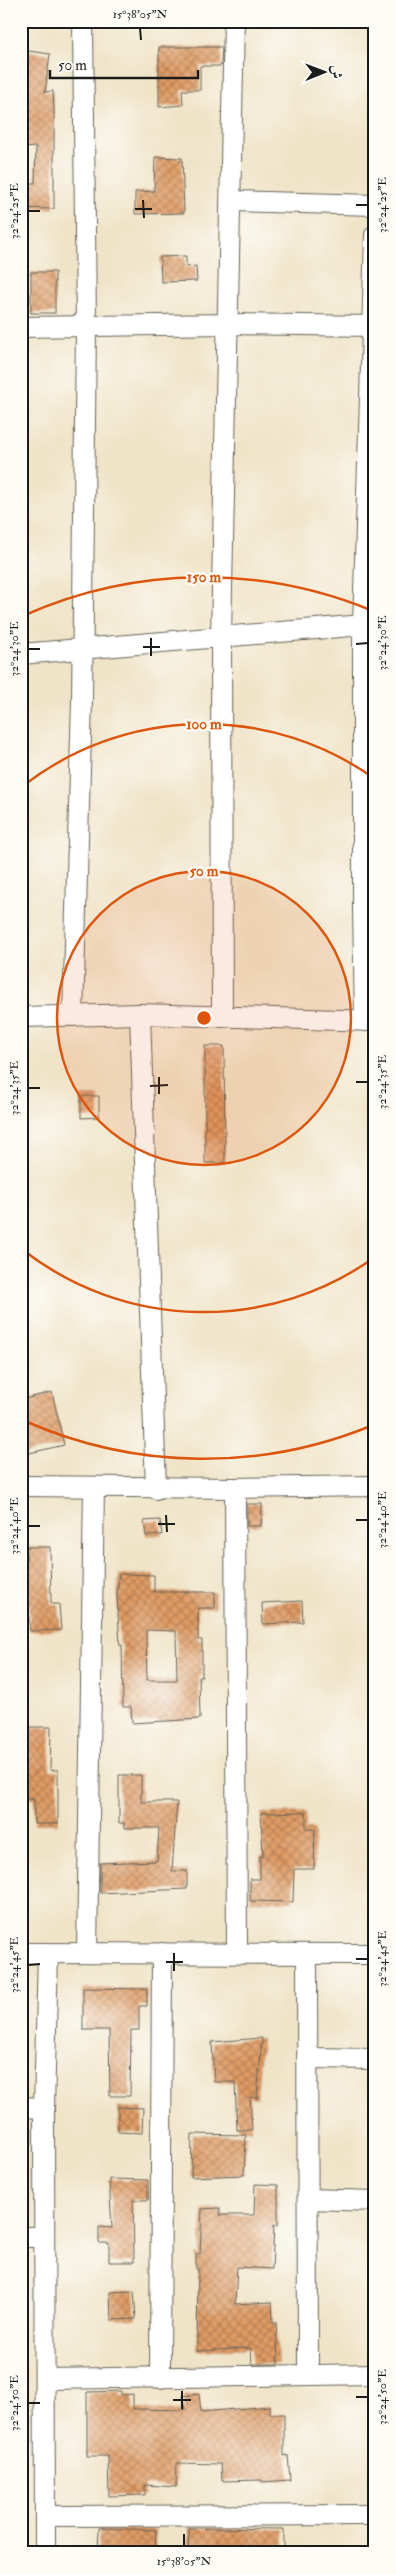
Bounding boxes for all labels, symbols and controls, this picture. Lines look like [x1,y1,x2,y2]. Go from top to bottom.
text: 15°38'05"N [113,7,167,22]
scale bar [50,48,198,80]
north arrow [298,48,348,98]
text: 50 m [58,56,87,75]
text: ش [328,65,345,79]
text: 32°24'25"E [375,177,390,233]
text: 32°24'25"E [7,183,22,239]
text: 150 m [187,568,221,587]
text: 32°24'30"E [375,615,390,671]
text: 32°24'30"E [7,621,22,677]
text: 100 m [186,715,222,734]
text: 50 m [190,862,219,881]
centre of rings [195,1009,213,1027]
text: 32°24'35"E [375,1054,390,1109]
text: 32°24'35"E [7,1060,22,1115]
text: 32°24'40"E [375,1491,390,1549]
text: 32°24'40"E [7,1497,22,1555]
text: 32°24'45"E [375,1931,390,1987]
text: 32°24'45"E [7,1937,22,1993]
text: 32°24'50"E [375,2369,390,2425]
text: 32°24'50"E [7,2375,22,2431]
text: 15°38'05"N [157,2554,211,2569]

